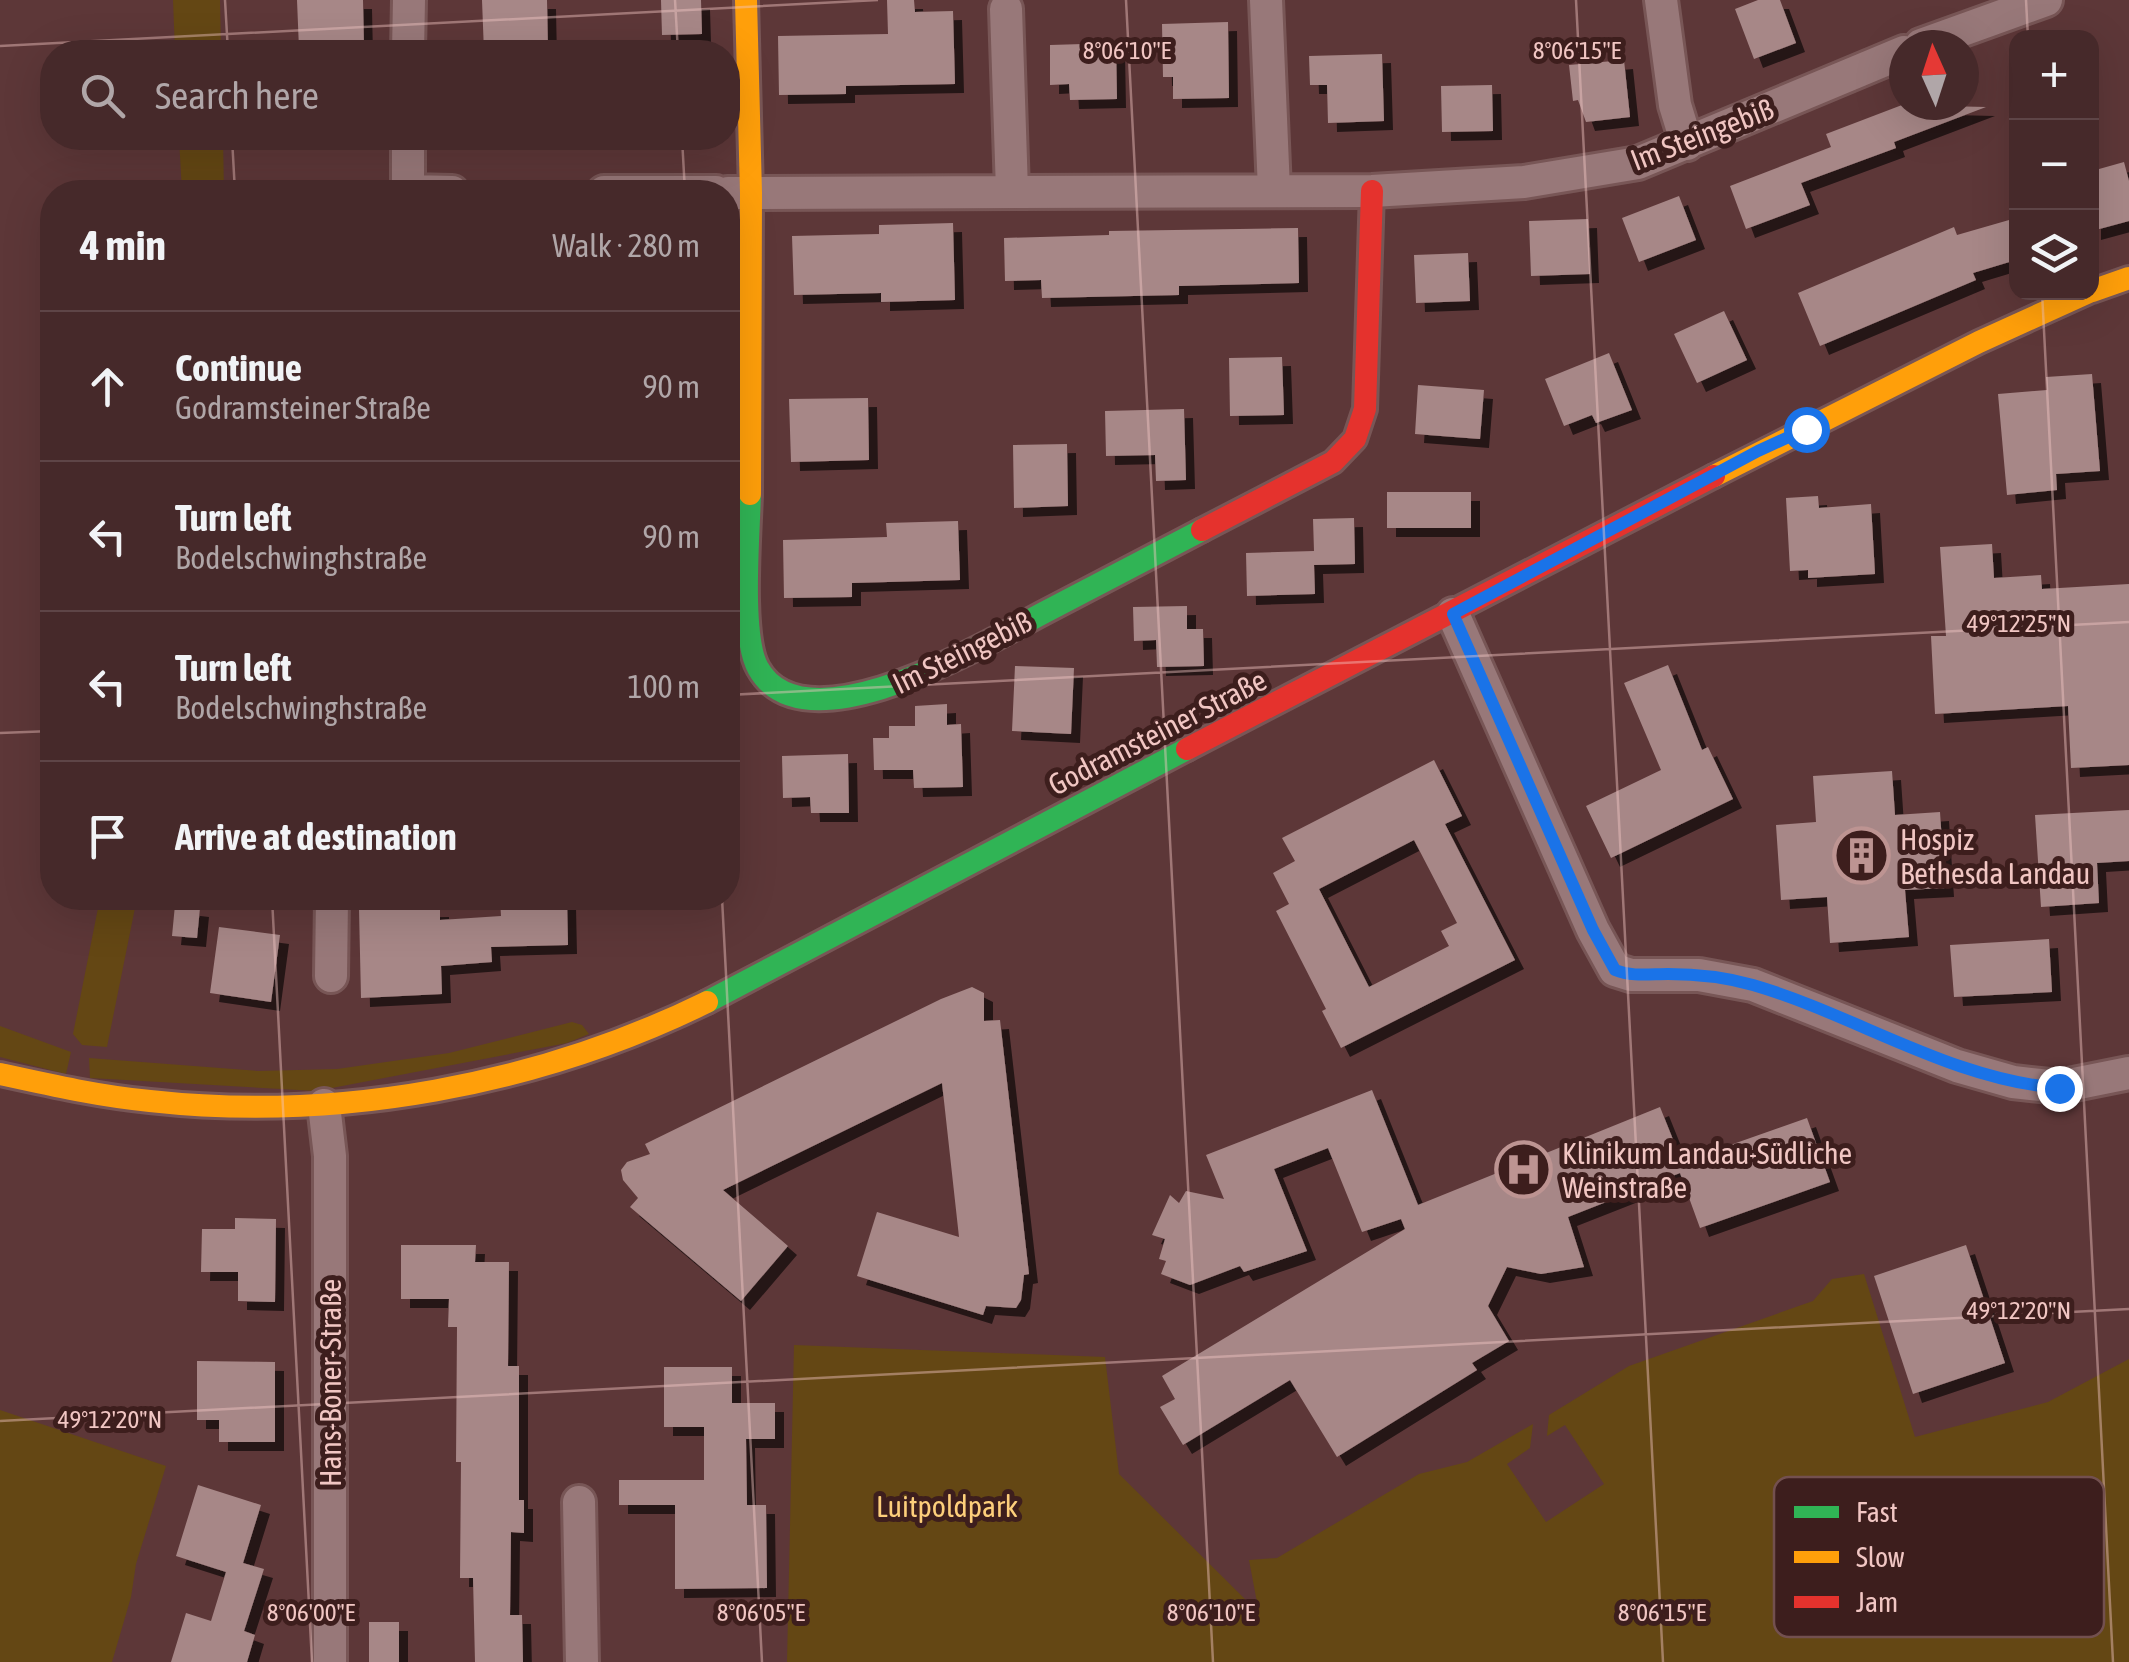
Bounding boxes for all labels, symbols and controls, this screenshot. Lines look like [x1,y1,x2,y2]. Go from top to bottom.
north arrow [1889,30,1979,120]
map controls [2009,30,2099,300]
button: + [2009,30,2099,120]
text: 8°06'10"E [1083,36,1172,64]
text: 8°06'15"E [1533,36,1622,64]
search box [40,40,740,150]
icon: search [75,68,130,123]
text: Search here [155,74,319,117]
street label: Im Steingebiß [1626,91,1778,177]
button: − [2009,120,2099,210]
button: layers [2009,210,2099,300]
text: 4 min [80,221,166,269]
text: Walk · 280 m [552,227,700,264]
text: Continue [175,346,302,389]
icon: ahead [80,359,135,414]
text: 90 m [642,368,700,405]
text: Godramsteiner Straße [175,389,431,426]
route start [1784,407,1830,453]
text: Turn left [175,496,291,539]
icon: left [80,509,135,564]
text: 90 m [642,518,700,555]
text: Bodelschwinghstraße [175,539,427,576]
street label: Im Steingebiß [887,604,1037,700]
text: 49°12'25"N [1967,609,2071,637]
text: Turn left [175,646,291,689]
icon: left [80,659,135,714]
street label: Godramsteiner Straße [1042,662,1272,802]
text: 100 m [627,668,700,705]
text: Bodelschwinghstraße [175,689,427,726]
icon: arrive [80,809,135,864]
text: Arrive at destination [175,815,457,858]
place label: Hospiz Bethesda Landau [1900,822,2090,890]
building icon: Hospiz Bethesda Landau [1831,826,1891,886]
route end [2037,1066,2083,1112]
place label: Klinikum Landau-Südliche Weinstraße [1562,1136,1852,1204]
hospital icon: Klinikum Landau-Südliche Weinstraße [1493,1140,1553,1200]
street label: Hans-Boner-Straße [313,1279,347,1487]
text: 49°12'20"N [1967,1296,2071,1324]
text: 49°12'20"N [58,1405,162,1433]
legend [1774,1477,2104,1637]
park label: Luitpoldpark [876,1489,1018,1523]
text: Fast [1856,1496,1898,1528]
text: Slow [1856,1541,1905,1573]
text: Jam [1856,1586,1898,1618]
text: 8°06'00"E [267,1598,356,1626]
text: 8°06'05"E [717,1598,806,1626]
text: 8°06'10"E [1167,1598,1256,1626]
text: 8°06'15"E [1618,1598,1707,1626]

